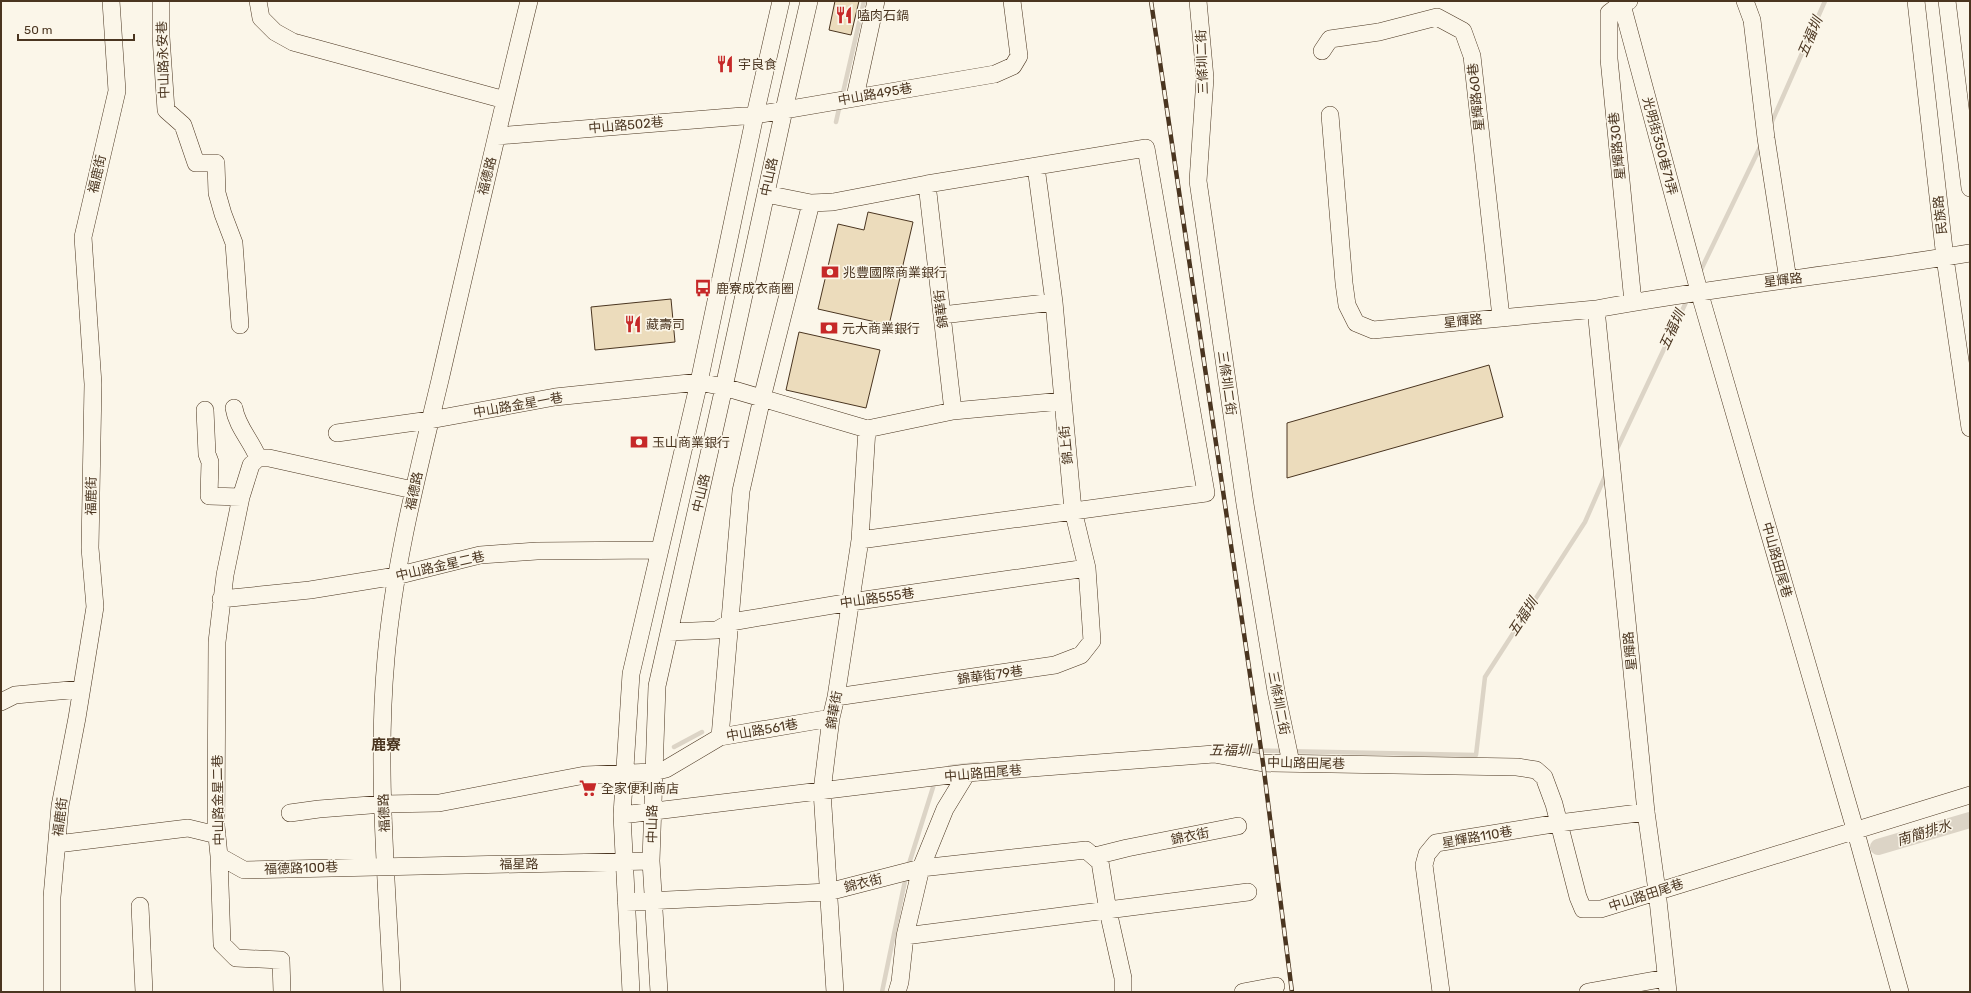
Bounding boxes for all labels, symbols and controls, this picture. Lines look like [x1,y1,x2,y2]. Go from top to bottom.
restaurant icon: 嗑肉石鍋 [834,5,854,25]
place label: 嗑肉石鍋 [857,8,909,23]
water label: 五福圳 [1794,13,1827,60]
scale bar [18,16,134,42]
street label: 中山路永安巷 [154,21,172,99]
text: 50 m [24,23,52,37]
street label: 三條圳二街 [1193,29,1211,95]
restaurant icon: 宇良食 [715,54,735,74]
place label: 宇良食 [738,57,777,72]
street label: 星輝路60巷 [1465,62,1487,132]
street label: 中山路495巷 [837,80,913,108]
street label: 光明街350巷71弄 [1640,95,1680,197]
street label: 星輝路30巷 [1606,111,1628,181]
street label: 中山路502巷 [588,114,664,136]
street label: 福鹿街 [85,153,109,195]
street label: 福德路 [475,155,499,197]
street label: 中山路 [758,156,780,198]
street label: 民族路 [1931,195,1949,235]
bank icon: 兆豐國際商業銀行 [820,262,840,282]
place label: 兆豐國際商業銀行 [843,265,947,280]
street label: 星輝路 [1763,270,1803,290]
bus stop icon: 鹿寮成衣商圈 [693,278,713,298]
place label: 鹿寮成衣商圈 [716,281,794,296]
street label: 錦華街 [931,289,951,329]
water label: 五福圳 [1655,306,1689,353]
street label: 星輝路 [1443,312,1483,330]
restaurant icon: 藏壽司 [623,314,643,334]
place label: 藏壽司 [646,317,685,332]
bank icon: 元大商業銀行 [819,318,839,338]
place label: 元大商業銀行 [842,321,920,336]
street label: 三條圳二街 [1215,350,1239,416]
street label: 中山路金星一巷 [472,390,564,420]
street label: 錦上街 [1057,425,1075,465]
bank icon: 玉山商業銀行 [629,432,649,452]
place label: 玉山商業銀行 [652,435,730,450]
street label: 福德路 [403,470,425,512]
street label: 中山路 [689,472,713,514]
street label: 福鹿街 [83,476,99,516]
street label: 中山路田尾巷 [1759,520,1795,600]
street label: 中山路金星二巷 [394,548,486,584]
street label: 中山路555巷 [839,585,915,611]
water label: 五福圳 [1504,593,1543,639]
street label: 星輝路 [1621,631,1639,671]
street label: 錦華街79巷 [956,663,1024,687]
street label: 三條圳二街 [1265,670,1293,736]
street label: 錦華街 [823,689,845,731]
street label: 中山路561巷 [725,716,799,744]
district label: 鹿寮 [371,736,401,754]
water label: 五福圳 [1209,742,1253,759]
street label: 中山路金星二巷 [210,754,226,846]
street label: 中山路田尾巷 [1267,755,1345,771]
street label: 中山路田尾巷 [943,762,1023,784]
supermarket icon: 全家便利商店 [578,778,598,798]
place label: 全家便利商店 [601,781,679,796]
street label: 福德路 [376,793,392,833]
street label: 福鹿街 [50,797,70,837]
street label: 中山路 [644,804,660,844]
water label: 南簡排水 [1895,816,1954,849]
street label: 星輝路110巷 [1441,823,1513,851]
street label: 錦衣街 [1169,825,1211,847]
street label: 福星路 [499,856,539,872]
street label: 福德路100巷 [264,859,338,877]
street label: 錦衣街 [842,871,884,895]
street label: 中山路田尾巷 [1607,876,1685,914]

